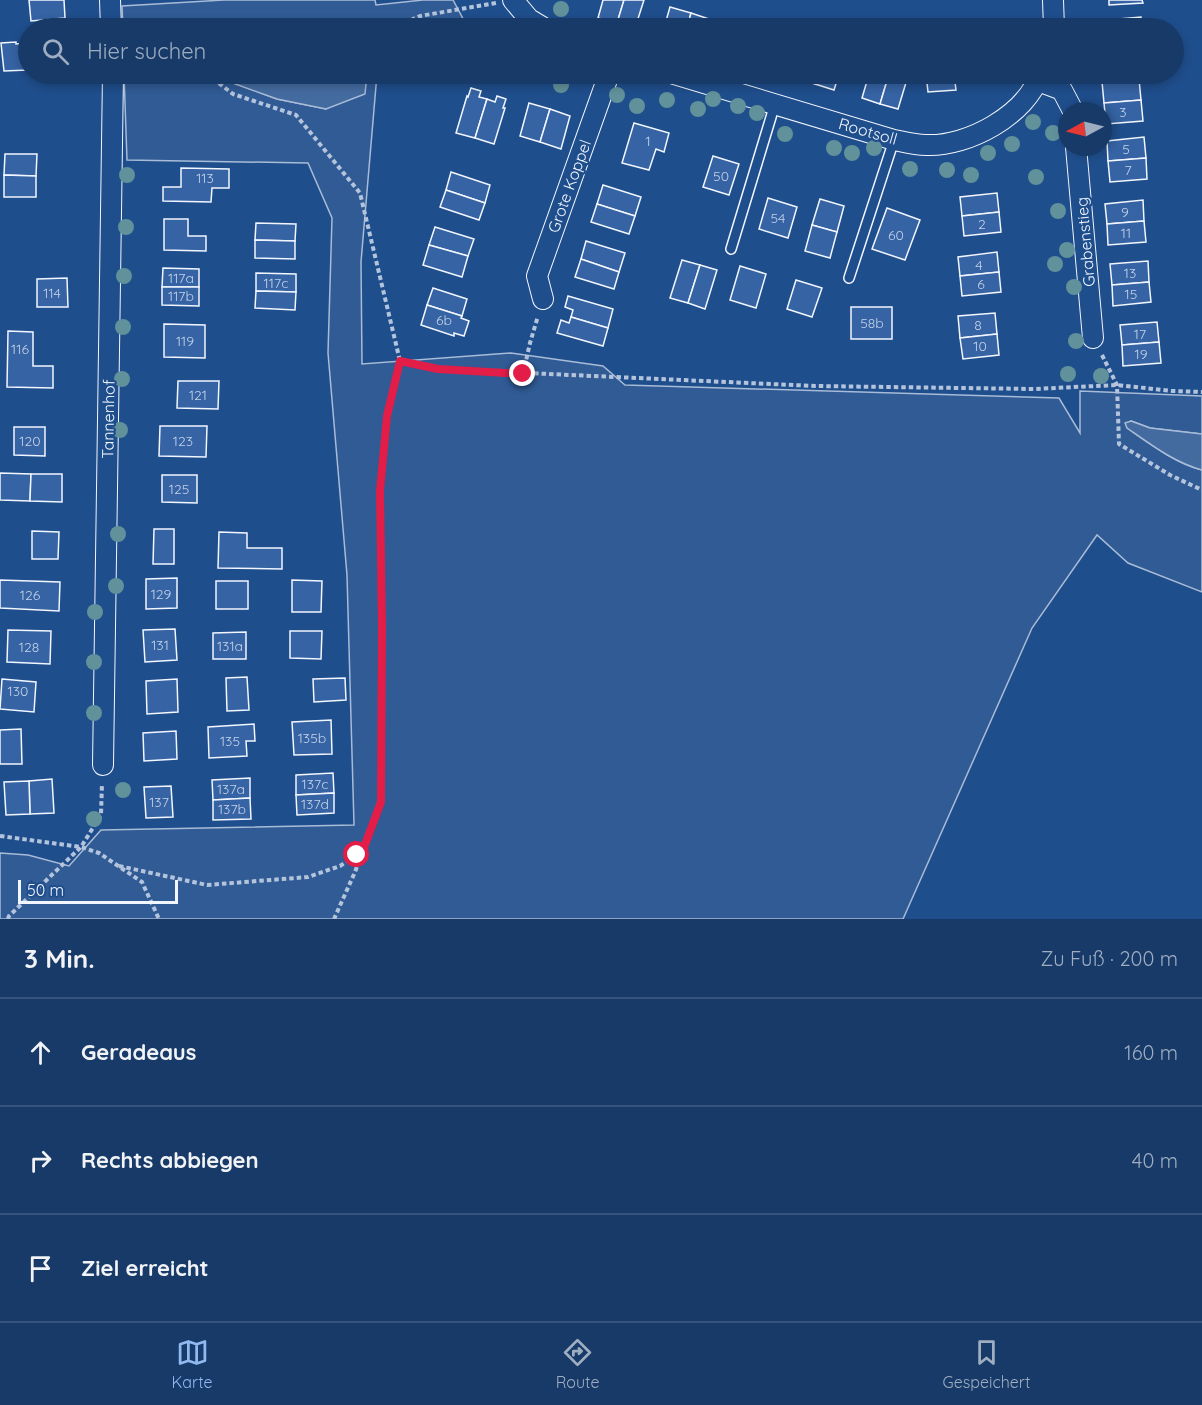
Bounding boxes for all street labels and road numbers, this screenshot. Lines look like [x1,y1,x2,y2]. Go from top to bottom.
street label: Rootsoll [836,113,900,149]
street label: Grote Koppel [543,137,595,235]
street label: Grabenstieg [1071,196,1099,288]
street label: Tannenhof [97,379,119,459]

